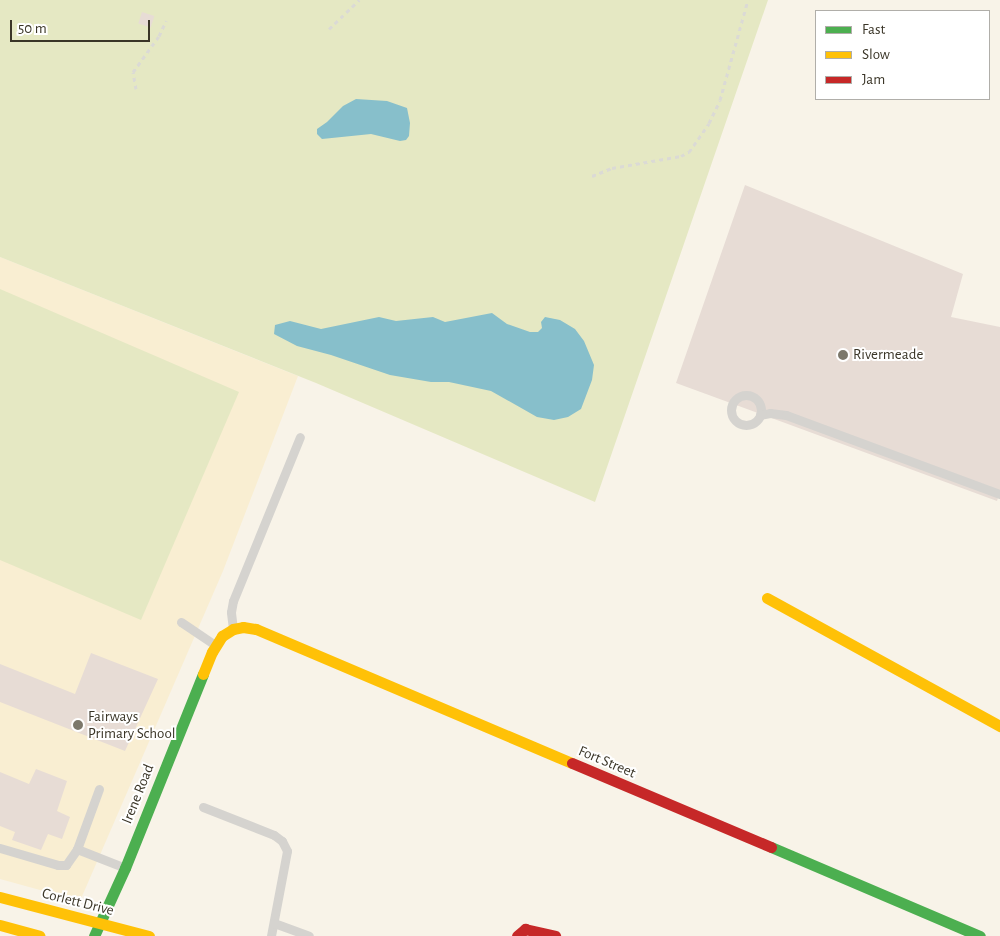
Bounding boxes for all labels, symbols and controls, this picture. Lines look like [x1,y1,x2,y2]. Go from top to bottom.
scale bar [12,10,152,42]
legend [815,10,990,100]
text: 50 m [18,21,47,36]
text: Fast [862,22,885,37]
text: Slow [862,47,890,62]
text: Jam [862,72,885,87]
place label: Rivermeade [853,346,923,364]
marker: Rivermeade [837,349,849,361]
place label: Fairways Primary School [88,707,176,742]
marker: Fairways Primary School [72,719,84,731]
street label: Fort Street [576,742,638,782]
street label: Irene Road [118,762,158,826]
street label: Corlett Drive [40,884,116,920]

